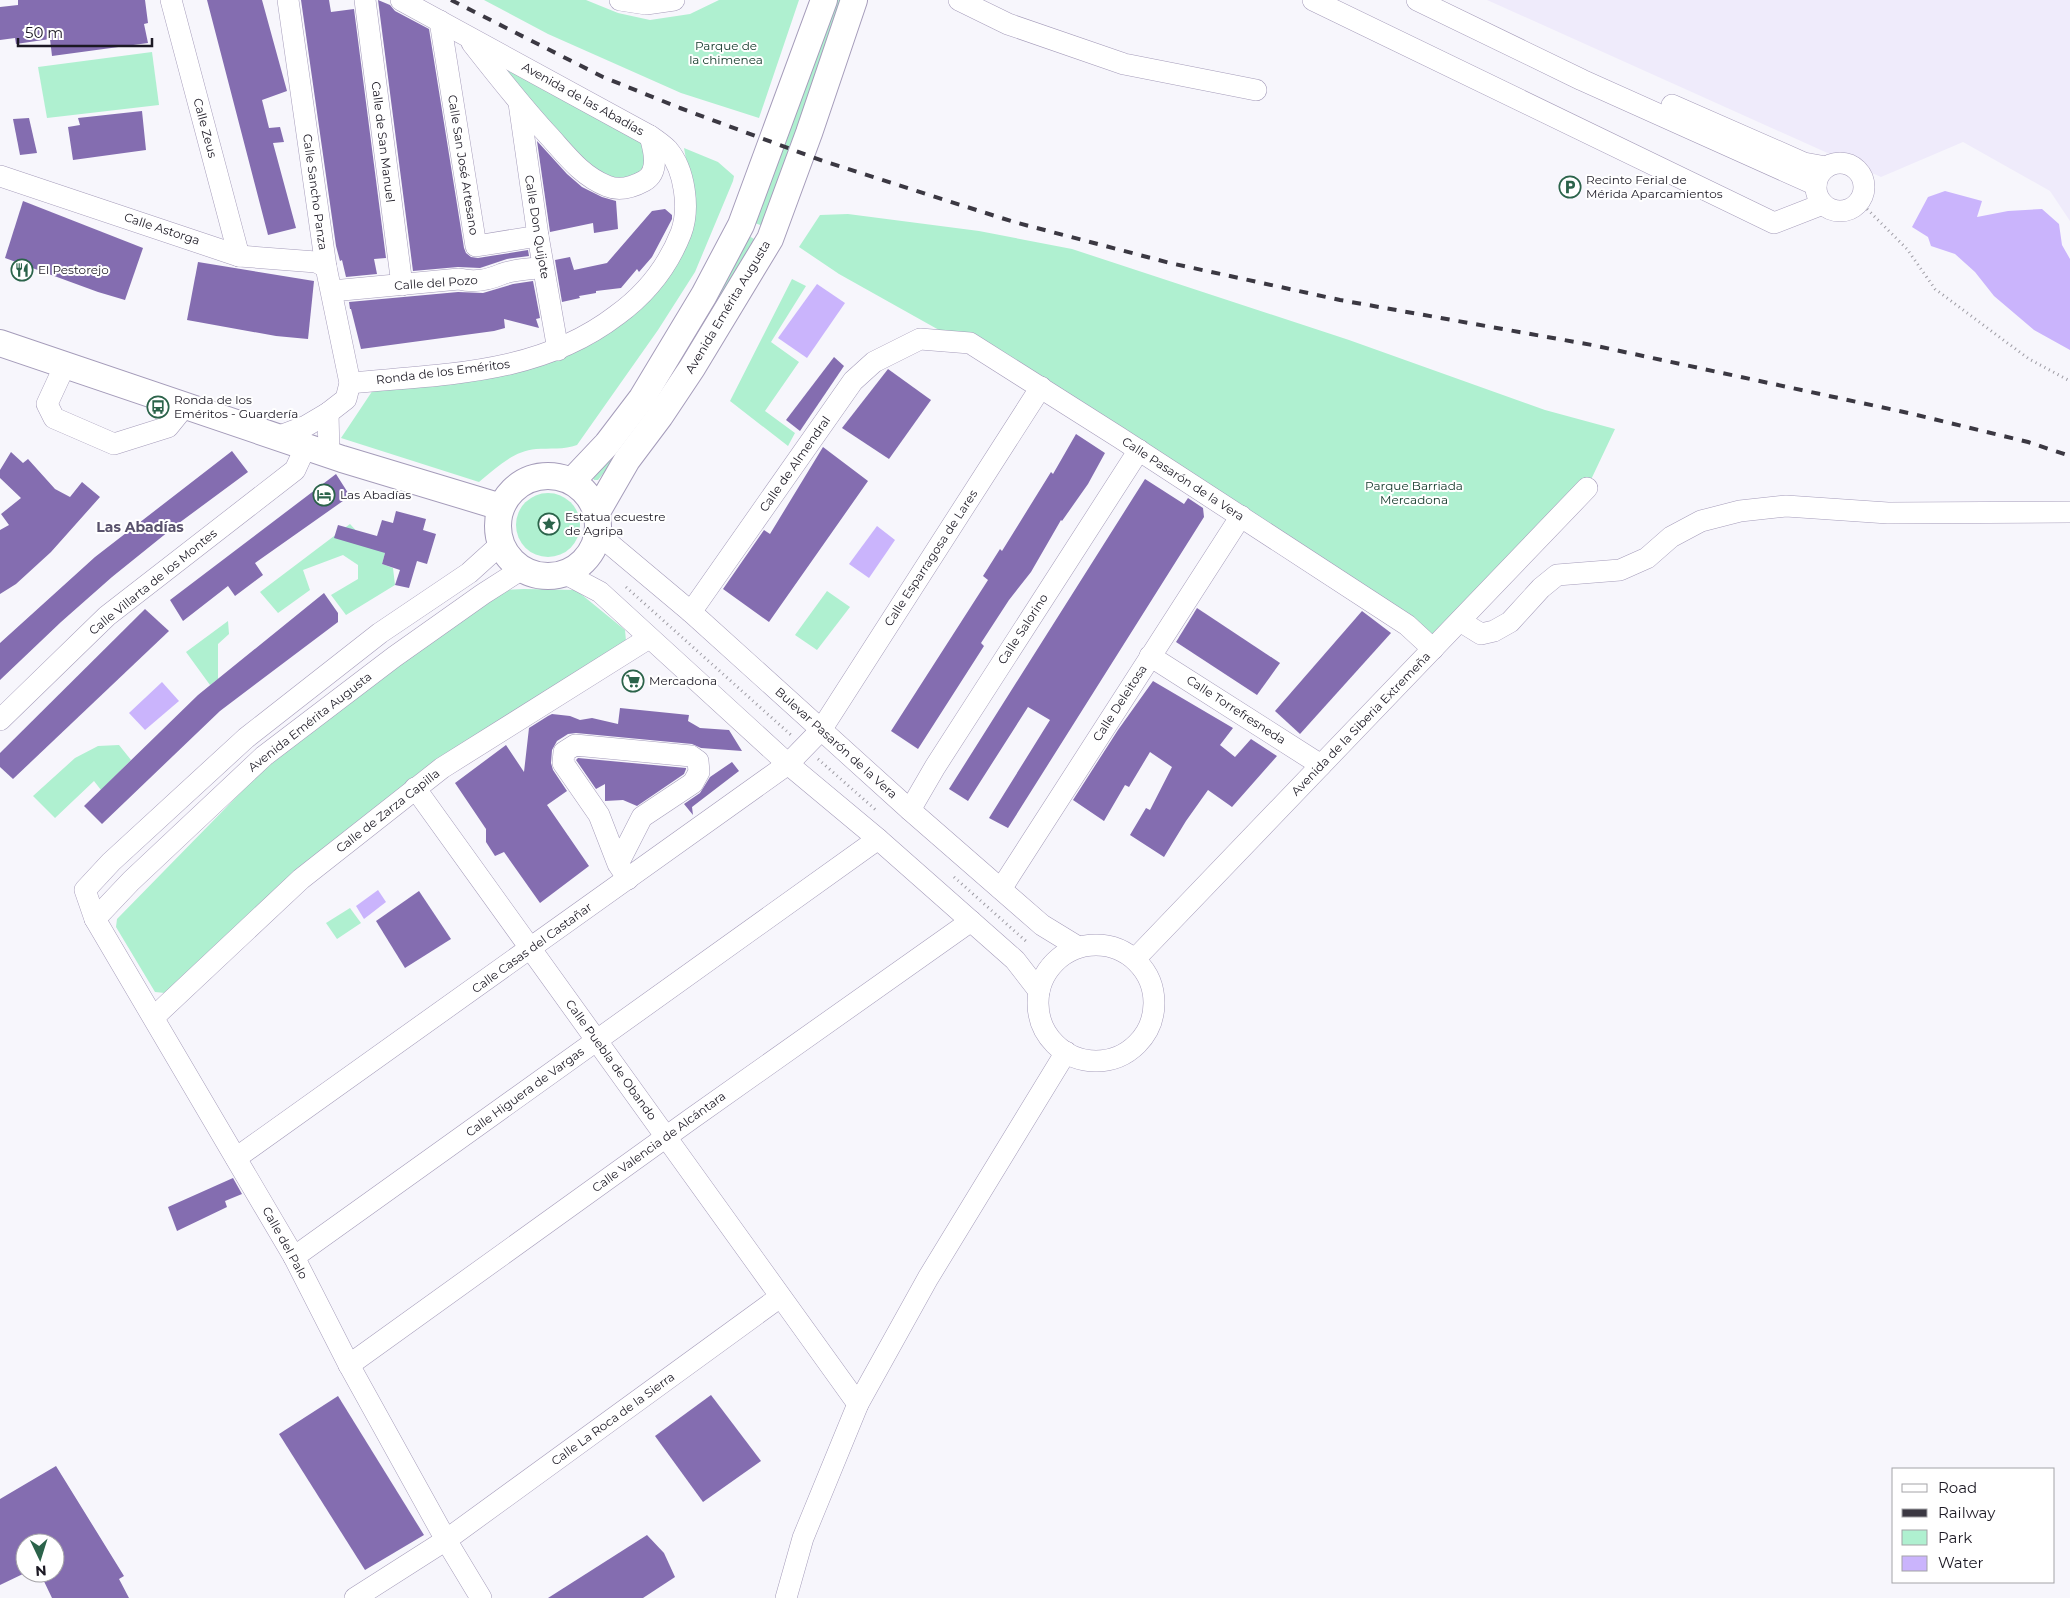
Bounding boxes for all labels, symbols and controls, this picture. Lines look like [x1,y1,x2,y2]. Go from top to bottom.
scale bar [18,15,151,47]
text: 50 m [25,23,63,42]
park label: Parque de la chimenea [689,38,763,67]
street label: Avenida de las Abadías [519,59,647,139]
street label: Calle de San Manuel [369,81,398,203]
street label: Calle San José Artesano [445,94,482,236]
street label: Calle Zeus [190,96,221,159]
street label: Calle Sancho Panza [300,133,331,251]
place label: Recinto Ferial de Mérida Aparcamientos [1586,172,1723,201]
street label: Calle Don Quijote [522,174,553,280]
parking icon: Recinto Ferial de Mérida Aparcamientos [1558,175,1582,199]
street label: Calle Astorga [122,209,202,248]
street label: Avenida Emérita Augusta [682,237,773,376]
restaurant icon: El Pestorejo [10,258,34,282]
place label: El Pestorejo [38,262,109,277]
street label: Calle del Pozo [394,272,478,293]
street label: Ronda de los Eméritos [375,356,511,387]
place label: Ronda de los Eméritos - Guardería [174,392,298,421]
bus stop icon: Ronda de los Eméritos - Guardería [146,395,170,419]
street label: Calle de Almendral [756,413,833,515]
street label: Calle Pasarón de la Vera [1119,433,1247,524]
park label: Parque Barriada Mercadona [1365,478,1463,507]
hotel icon: Las Abadías [312,483,336,507]
place label: Las Abadías [340,487,411,502]
street label: Calle Esparragosa de Lares [881,487,980,629]
place label: Estatua ecuestre de Agripa [565,509,666,538]
place icon: Estatua ecuestre de Agripa [537,512,561,536]
district label: Las Abadías [96,518,184,536]
street label: Calle Villarta de los Montes [86,525,220,638]
street label: Calle Salorino [994,591,1051,667]
street label: Avenida de la Siberia Extremeña [1288,649,1433,799]
street label: Calle Deleitosa [1089,662,1150,744]
street label: Avenida Emérita Augusta [245,669,374,775]
supermarket icon: Mercadona [621,669,645,693]
street label: Calle Torrefresneda [1184,672,1289,747]
place label: Mercadona [649,673,717,688]
street label: Bulevar Pasarón de la Vera [772,684,900,801]
street label: Calle de Zarza Capilla [333,766,442,856]
street label: Calle Casas del Castañar [469,899,595,996]
street label: Calle Puebla de Obando [563,996,660,1123]
street label: Calle Higuera de Vargas [463,1044,587,1140]
street label: Calle Valencia de Alcántara [589,1088,728,1195]
street label: Calle del Palo [259,1204,311,1282]
street label: Calle La Roca de la Sierra [548,1369,677,1468]
legend [1892,1468,2055,1583]
text: Road [1938,1478,1977,1497]
text: Railway [1938,1503,1996,1522]
text: Park [1938,1528,1972,1547]
north arrow [15,1533,65,1583]
text: Water [1938,1553,1984,1572]
text: N [35,1562,47,1580]

